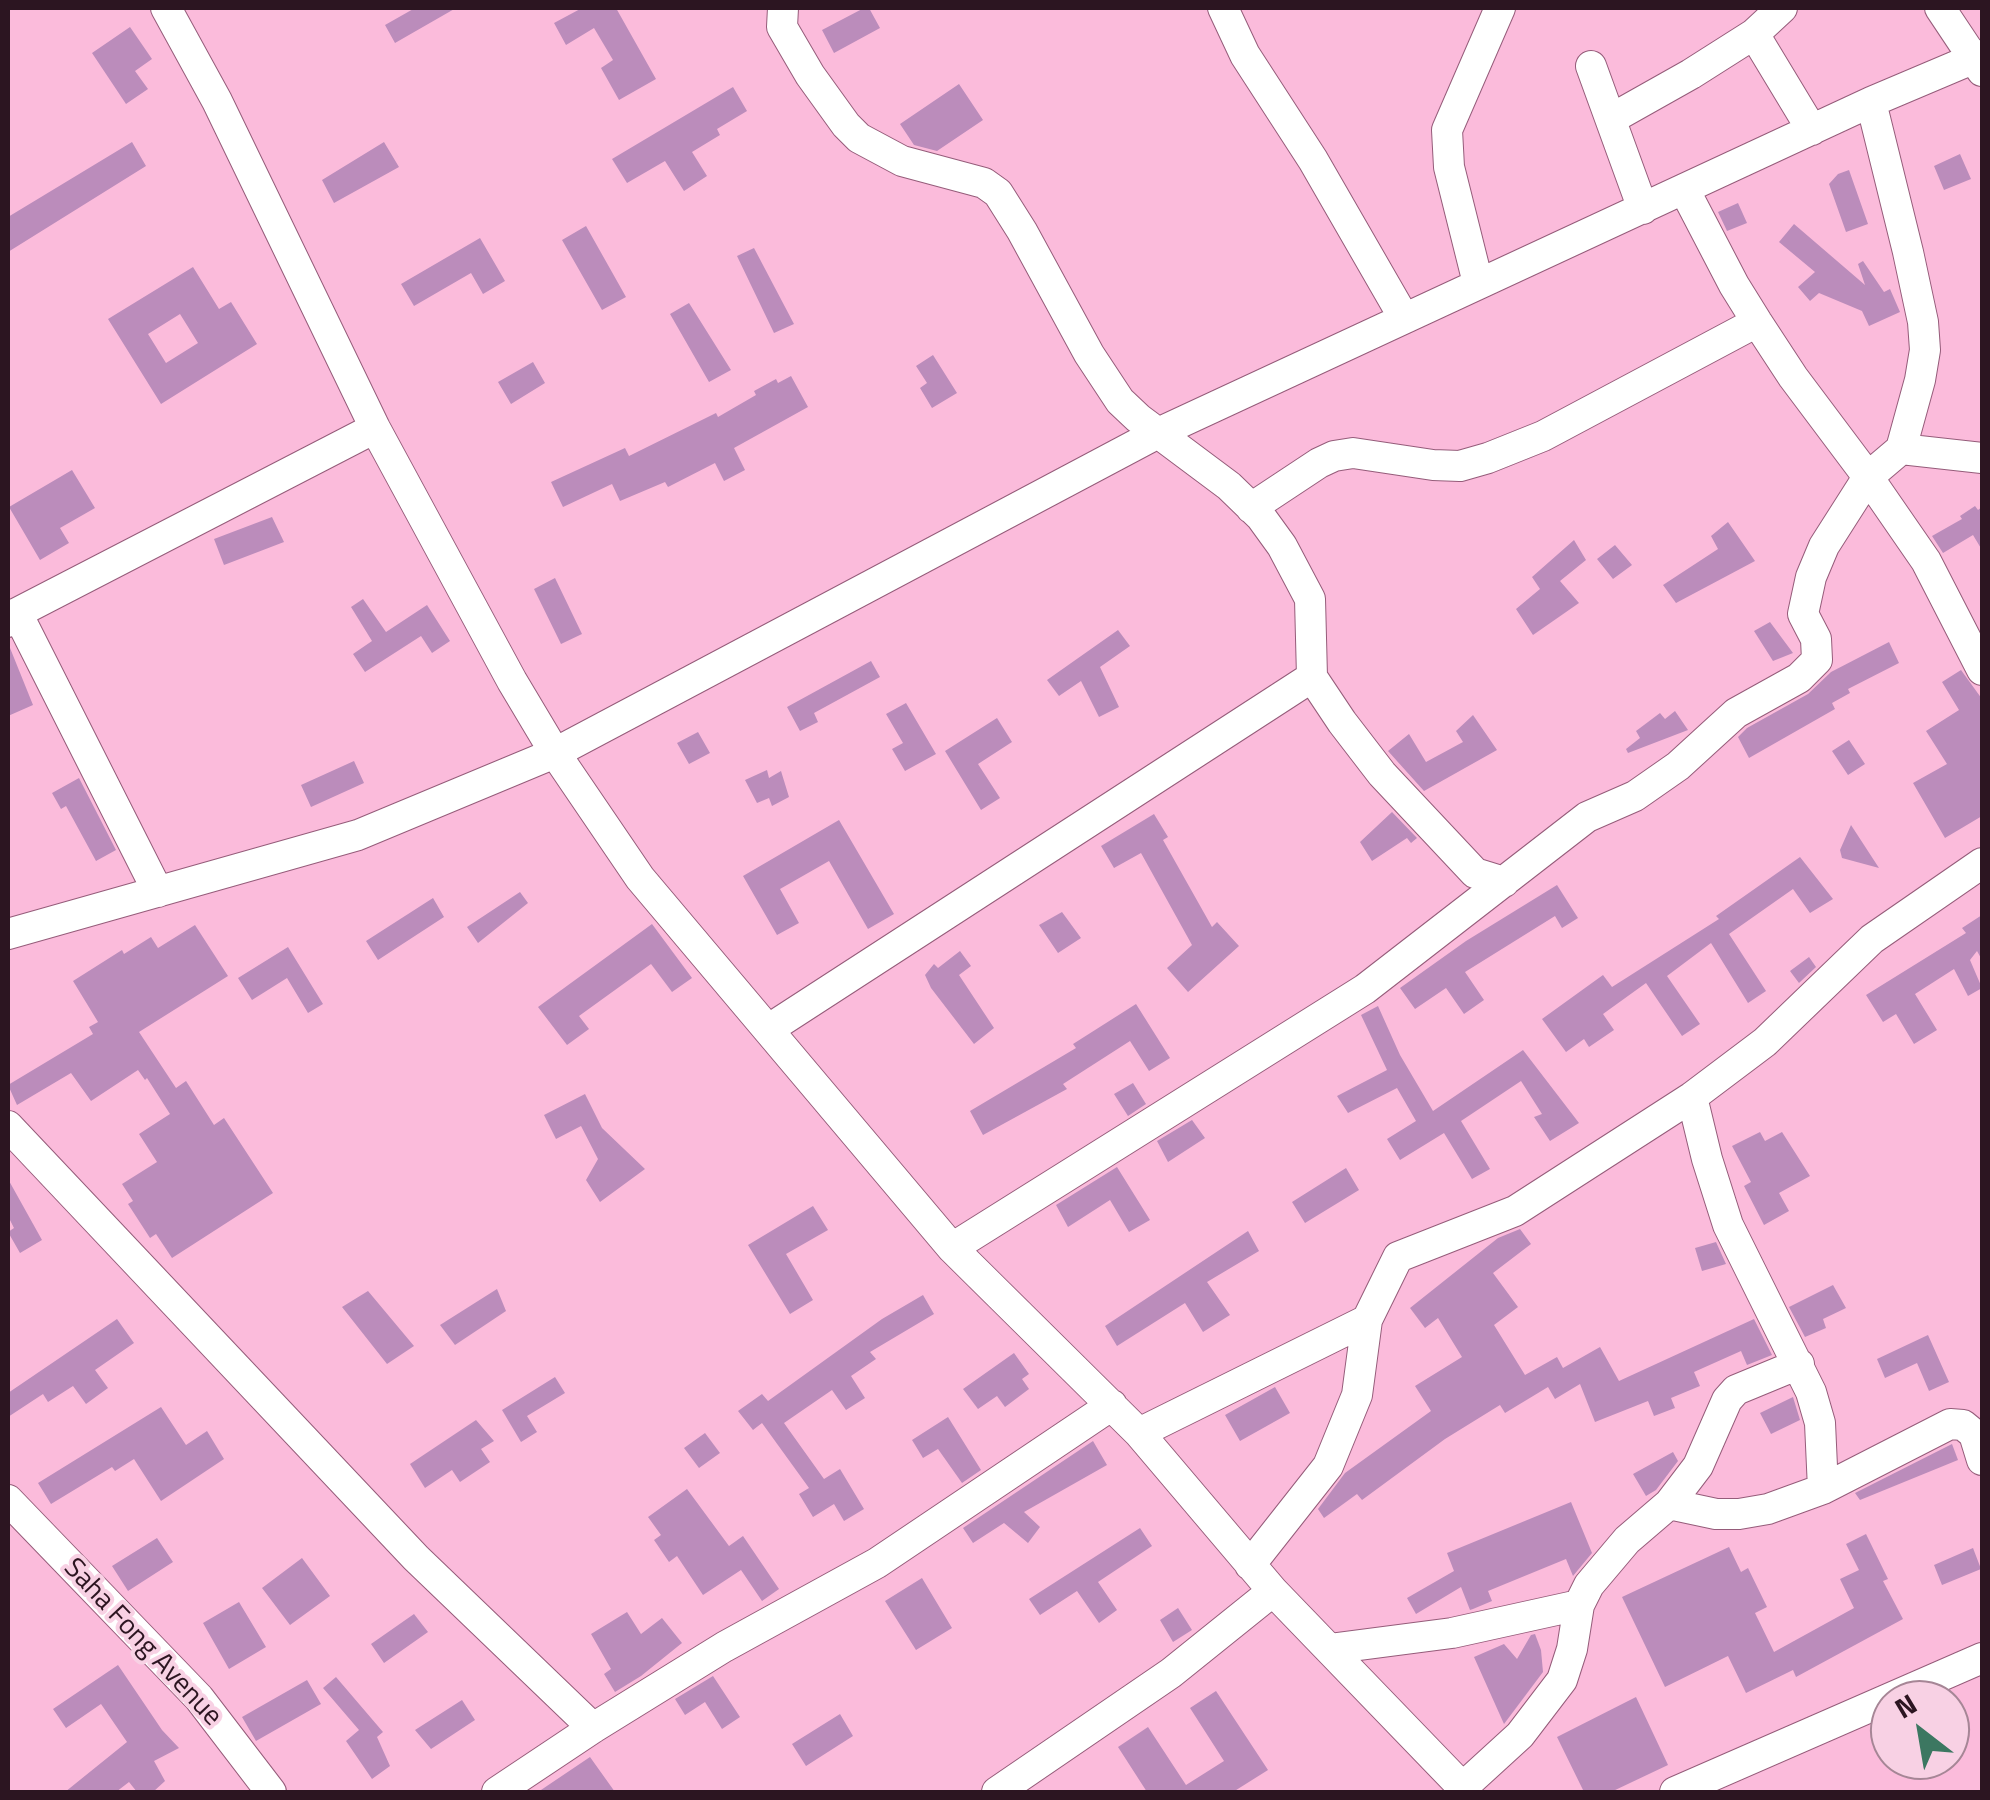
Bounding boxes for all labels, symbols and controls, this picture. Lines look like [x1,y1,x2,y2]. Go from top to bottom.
street label: Saha Fong Avenue [56,1552,228,1734]
north arrow [1870,1680,1970,1780]
text: N [1886,1682,1925,1729]

